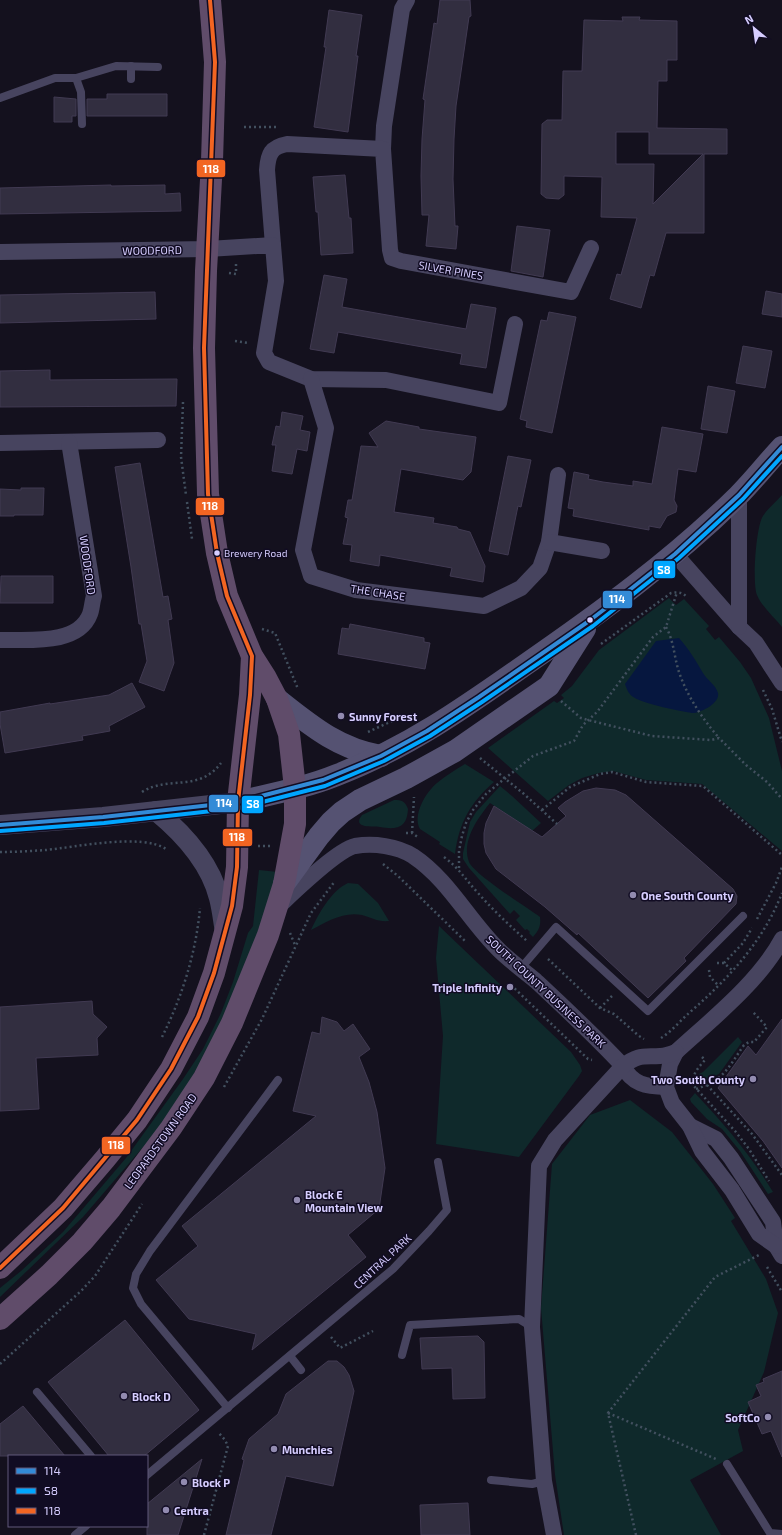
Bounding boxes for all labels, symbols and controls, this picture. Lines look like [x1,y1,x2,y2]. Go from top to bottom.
north arrow [734,8,774,48]
text: N [742,11,756,26]
line badge: 118 [196,159,226,178]
text: 118 [203,162,219,175]
street label: WOODFORD [122,243,182,257]
street label: SILVER PINES [418,258,484,282]
line badge: 118 [195,497,225,516]
text: 118 [202,499,218,512]
street label: WOODFORD [77,535,99,595]
place label: Brewery Road [224,547,287,559]
marker: Brewery Road [212,548,222,558]
line badge: S8 [653,560,676,579]
text: S8 [657,563,671,576]
street label: THE CHASE [350,581,406,603]
line badge: 114 [602,590,633,609]
text: 114 [609,592,625,605]
unlabelled marker [585,615,595,625]
place label: Sunny Forest [349,710,418,724]
marker: Sunny Forest [336,711,346,721]
line badge: 114 [208,794,239,813]
line badge: S8 [241,795,264,814]
text: 114 [216,796,232,809]
text: S8 [246,797,260,810]
line badge: 118 [222,828,253,847]
text: 118 [229,830,245,843]
place label: One South County [641,889,734,903]
marker: One South County [628,890,638,900]
street label: SOUTH COUNTY BUSINESS PARK [484,932,609,1050]
place label: Triple Infinity [432,981,503,995]
marker: Triple Infinity [505,982,515,992]
place label: Two South County [651,1073,746,1087]
marker: Two South County [748,1074,758,1084]
street label: LEOPARDSTOWN ROAD [121,1091,199,1191]
line badge: 118 [101,1136,131,1155]
text: 118 [108,1138,124,1151]
place label: Block E Mountain View [305,1188,383,1214]
marker: Block E Mountain View [292,1195,302,1205]
street label: CENTRAL PARK [350,1231,414,1291]
place label: Block D [132,1390,171,1403]
marker: Block D [119,1391,129,1401]
place label: SoftCo [725,1411,761,1424]
marker: SoftCo [763,1412,773,1422]
place label: Munchies [282,1443,333,1456]
marker: Munchies [269,1444,279,1454]
legend [8,1455,148,1527]
text: 114 [44,1463,61,1477]
place label: Block P [192,1476,230,1489]
marker: Block P [179,1477,189,1487]
text: S8 [44,1483,58,1497]
text: 118 [44,1503,61,1517]
place label: Centra [174,1504,209,1517]
marker: Centra [161,1505,171,1515]

